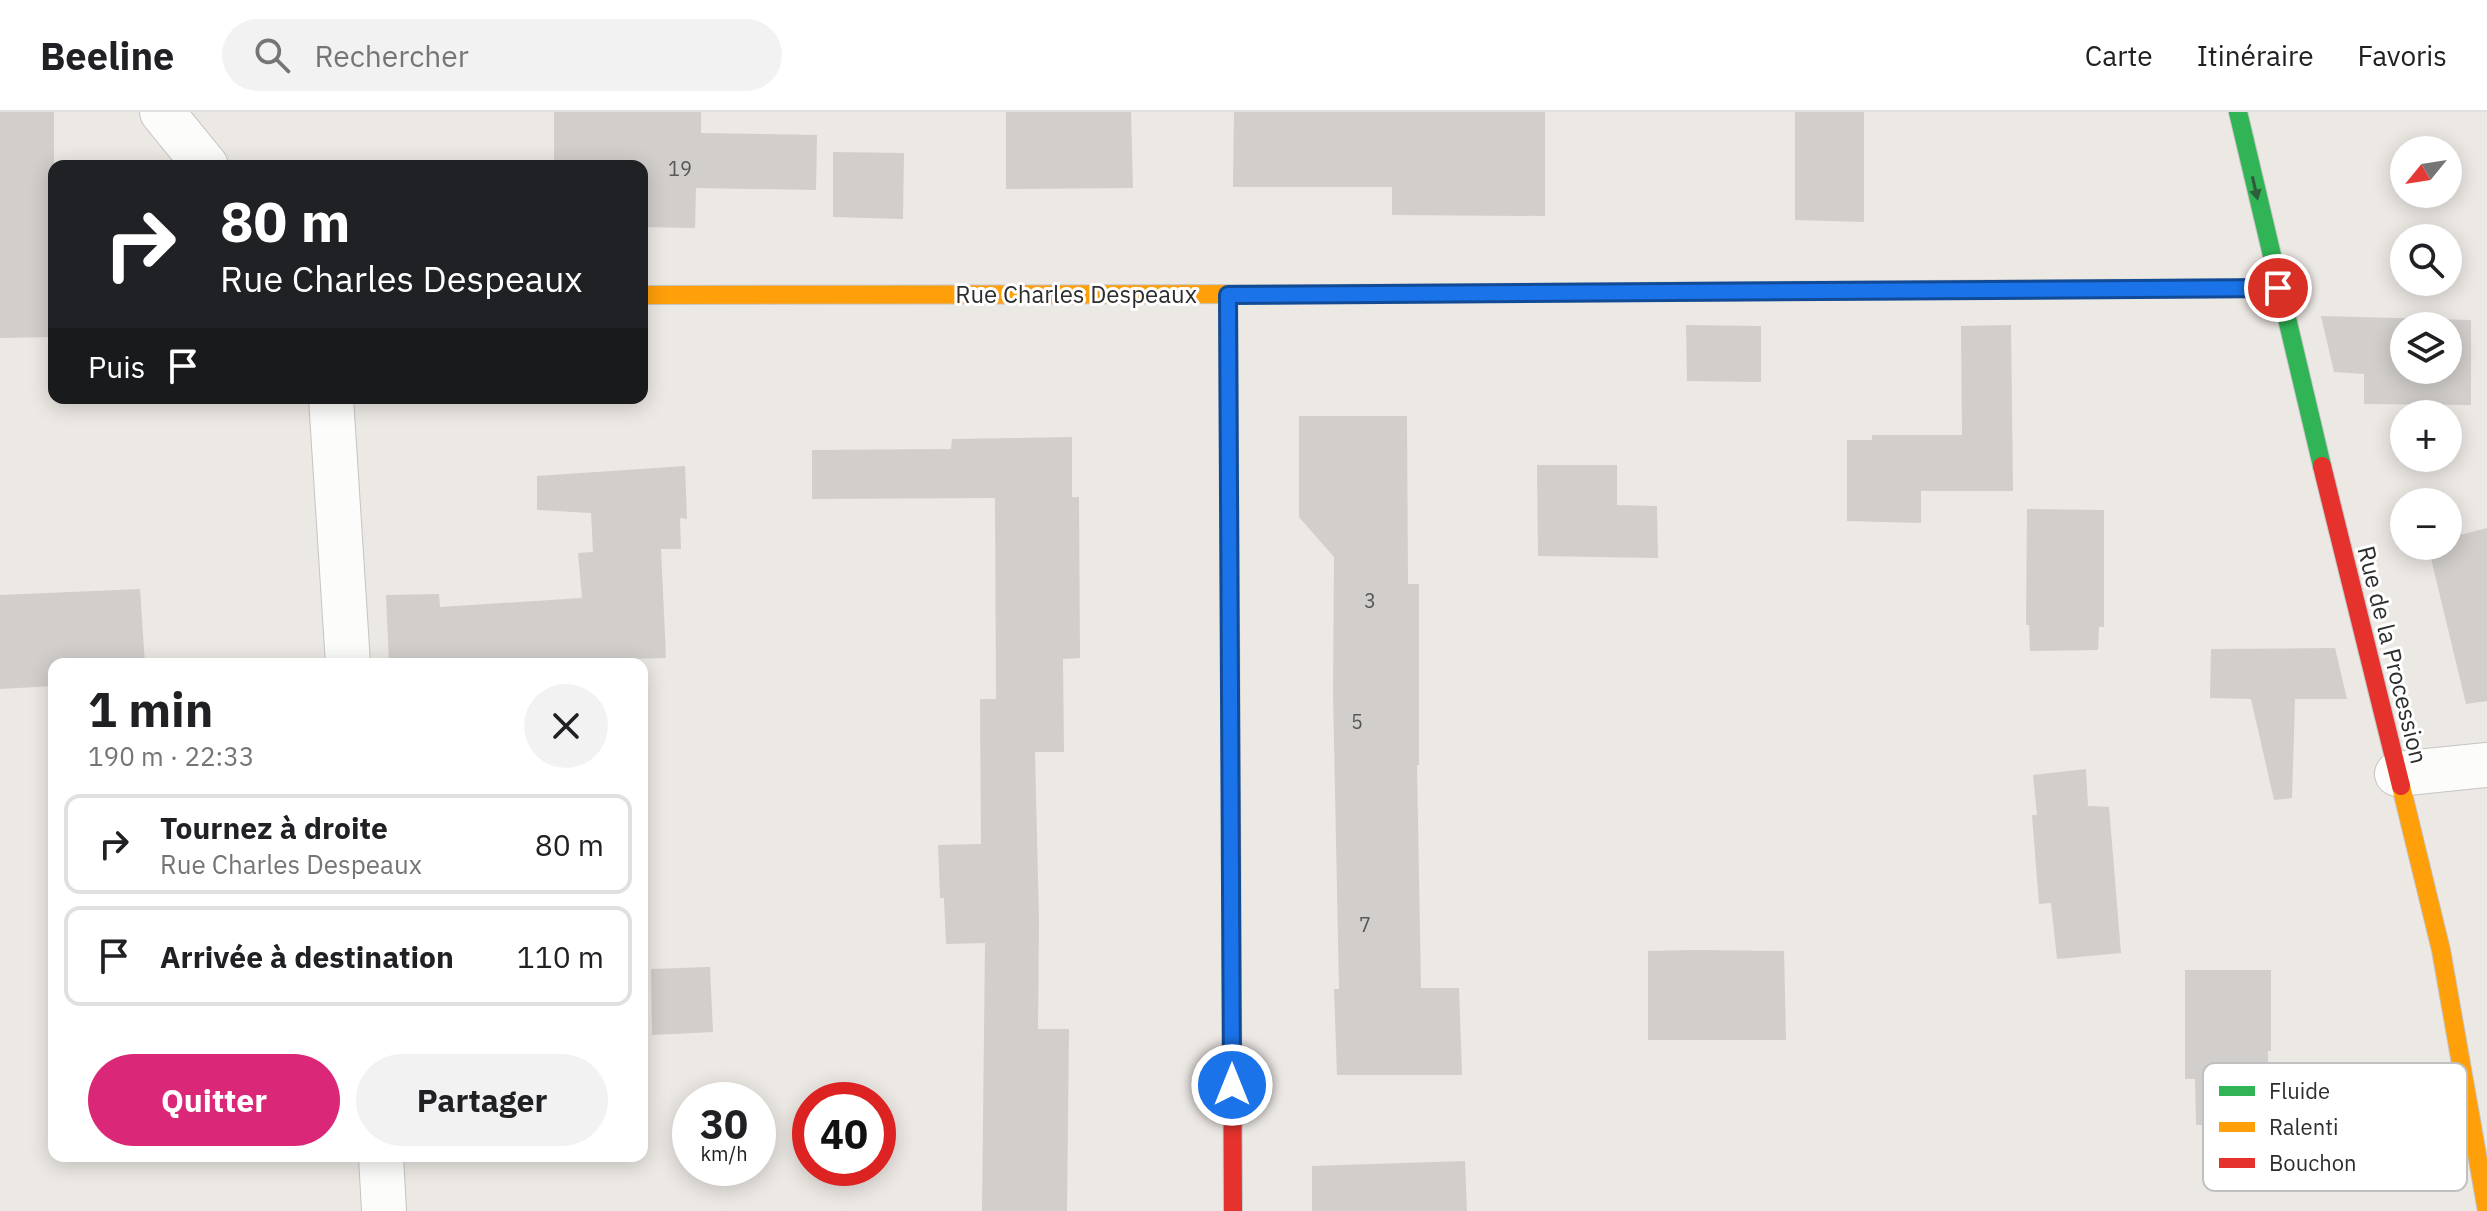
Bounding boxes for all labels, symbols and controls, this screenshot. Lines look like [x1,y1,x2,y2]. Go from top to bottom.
search box [222,19,782,91]
text: Beeline [40,31,174,80]
icon: search [250,33,294,77]
text: Rechercher [314,36,469,75]
text: Carte [2085,37,2153,74]
text: Itinéraire [2197,37,2314,74]
text: Favoris [2358,37,2447,74]
north arrow [2390,136,2462,208]
map controls [2390,136,2462,560]
house number: 19 [668,155,692,182]
one-way arrow [2249,176,2262,201]
text: 80 m [220,185,350,257]
icon: right [88,192,192,296]
button: search [2390,224,2462,296]
pin [2244,254,2312,322]
text: Rue Charles Despeaux [220,255,583,302]
icon: arrive [2256,266,2300,310]
street label: Rue Charles Despeaux [955,278,1197,310]
button: layers [2390,312,2462,384]
icon: arrive [161,344,205,388]
text: Puis [88,347,145,386]
button: + [2390,400,2462,472]
button: − [2390,488,2462,560]
street label: Rue de la Procession [2350,542,2436,767]
house number: 3 [1364,587,1376,614]
text: 1 min [88,678,213,740]
button: close [524,684,608,768]
house number: 5 [1351,708,1363,735]
text: 190 m · 22:33 [88,739,254,773]
text: Tournez à droite [160,808,388,847]
icon: right [92,822,136,866]
text: 80 m [535,825,604,864]
text: Rue Charles Despeaux [160,847,422,881]
house number: 7 [1359,911,1371,938]
icon: arrive [92,934,136,978]
text: Arrivée à destination [160,937,454,976]
text: 110 m [517,937,604,976]
position arrow [1190,1043,1274,1127]
button: Quitter [88,1054,340,1146]
button: Partager [356,1054,608,1146]
legend [2203,1063,2467,1191]
text: Fluide [2269,1076,2330,1105]
speed limit sign: 40 [792,1082,896,1186]
text: 30 [700,1098,748,1150]
text: Ralenti [2269,1112,2338,1141]
text: km/h [700,1140,748,1167]
text: Bouchon [2269,1148,2357,1177]

